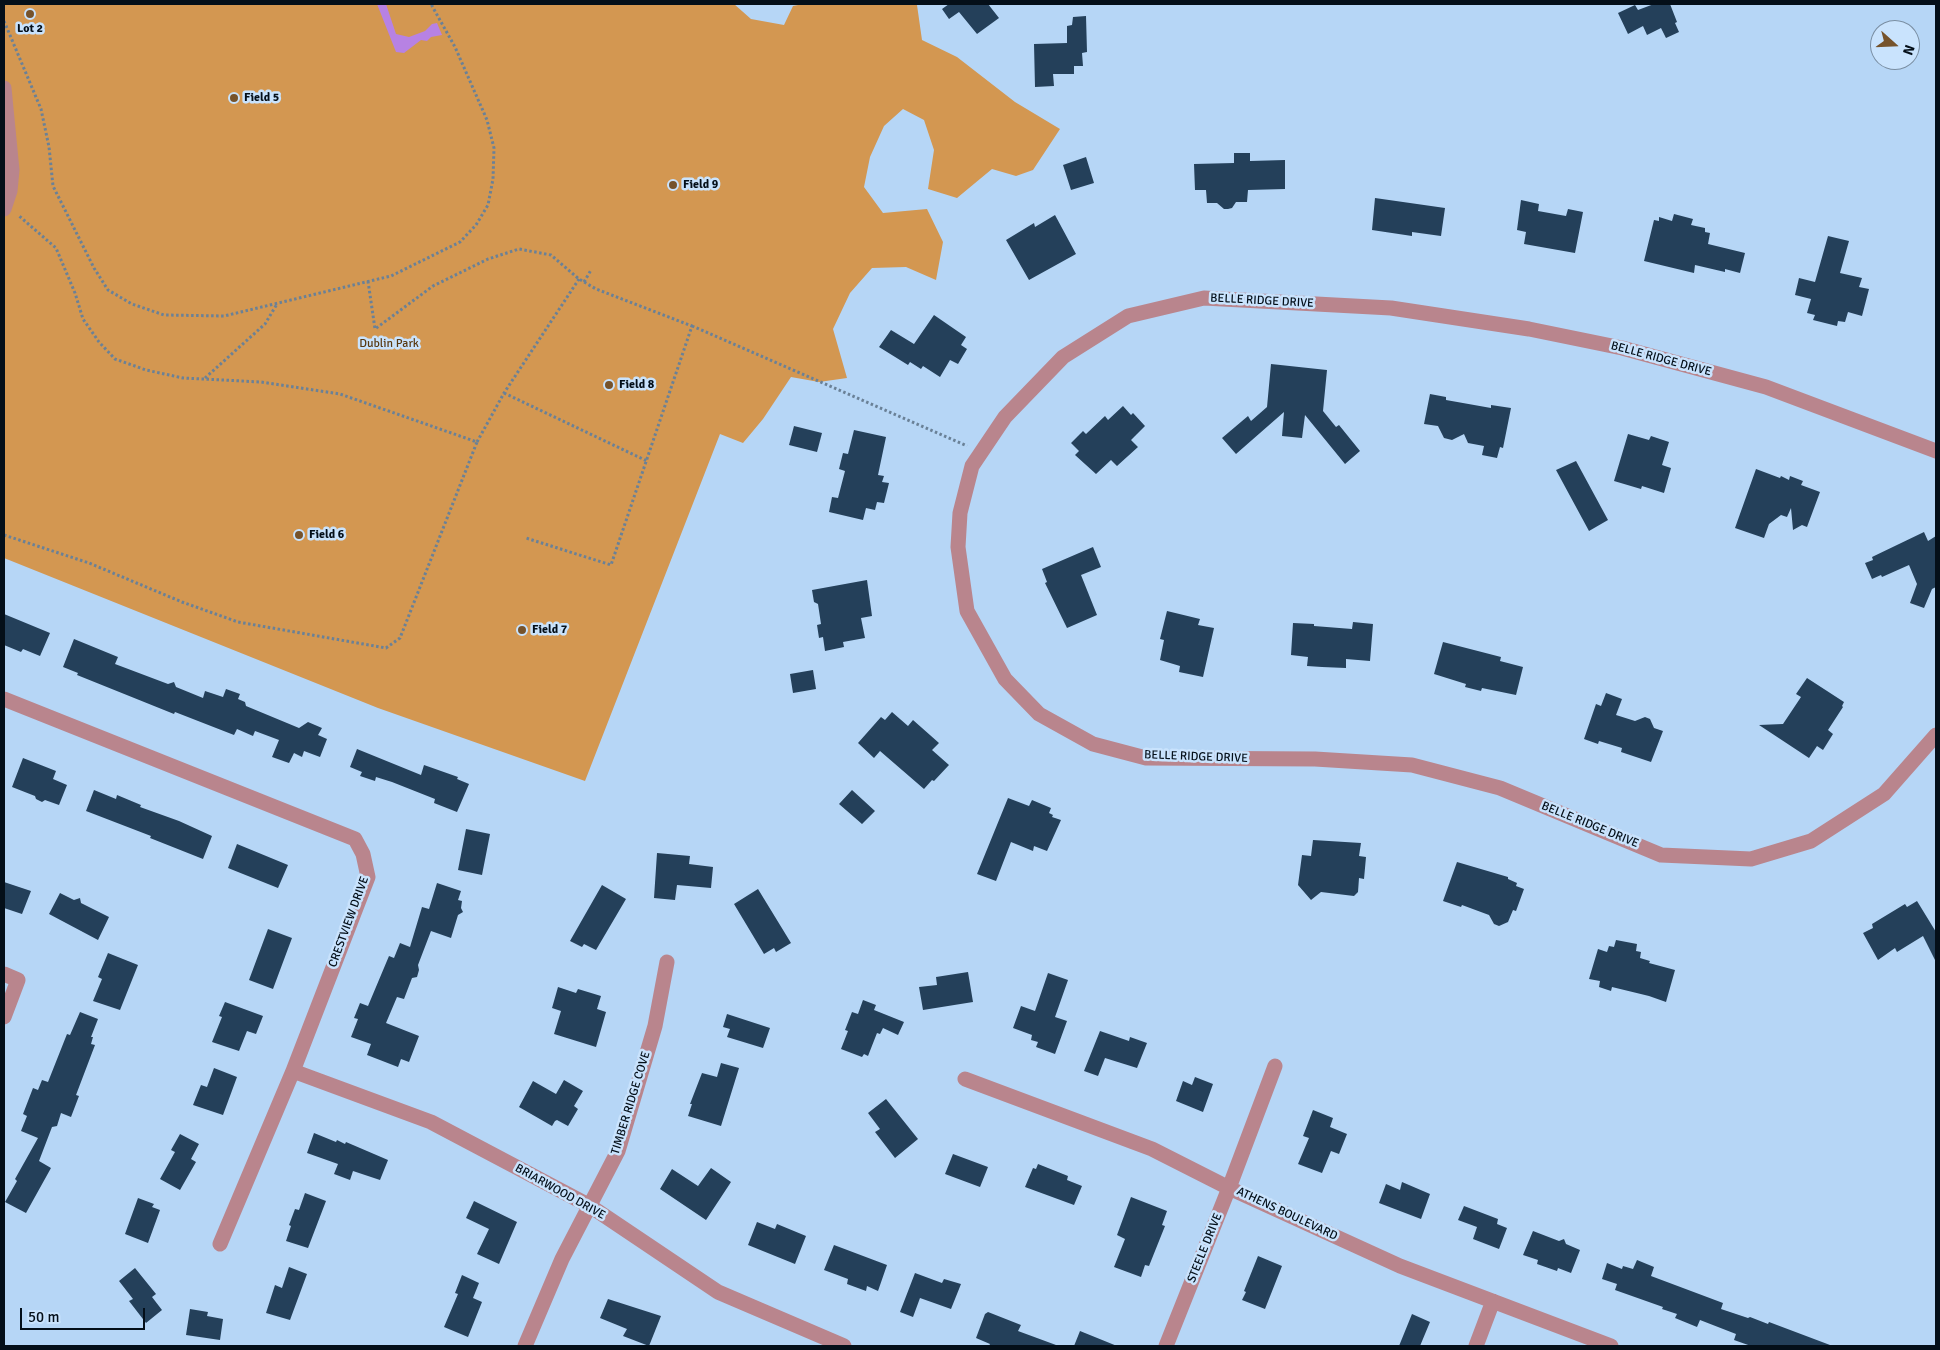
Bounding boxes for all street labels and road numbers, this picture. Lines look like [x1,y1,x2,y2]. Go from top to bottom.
street label: BELLE RIDGE DRIVE [1210,291,1314,311]
street label: BELLE RIDGE DRIVE [1609,339,1713,379]
street label: BELLE RIDGE DRIVE [1144,748,1248,766]
street label: BELLE RIDGE DRIVE [1539,799,1641,851]
street label: CRESTVIEW DRIVE [326,875,372,969]
street label: TIMBER RIDGE COVE [608,1050,654,1156]
street label: BRIARWOOD DRIVE [512,1161,608,1223]
street label: ATHENS BOULEVARD [1234,1184,1340,1244]
street label: STEELE DRIVE [1185,1211,1225,1285]

